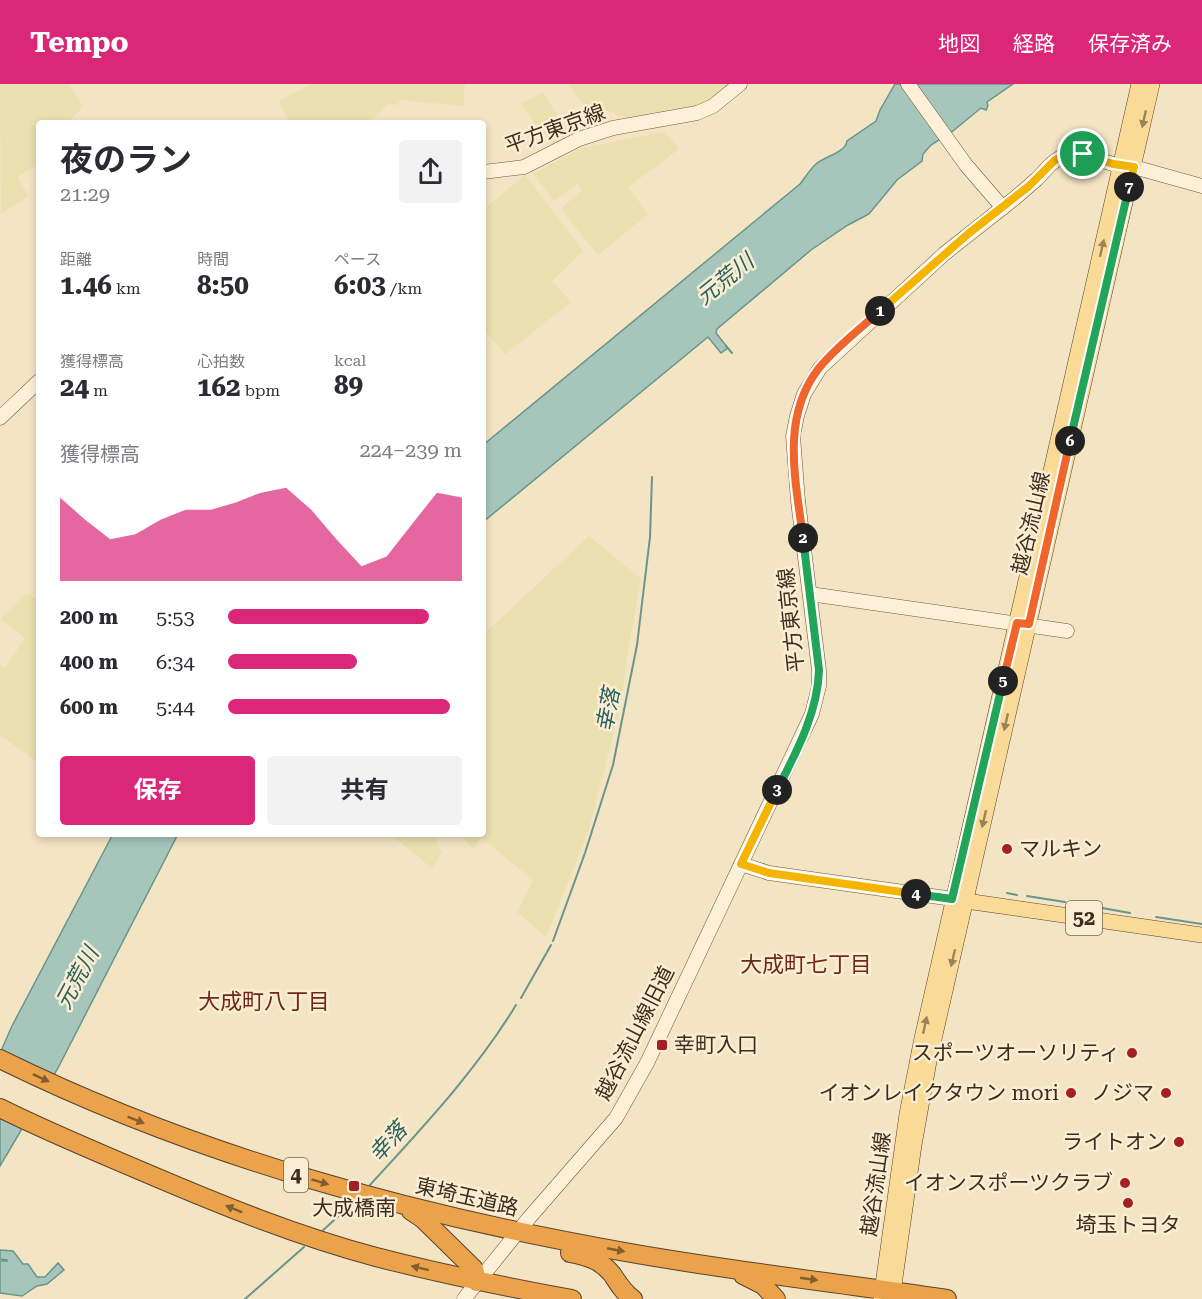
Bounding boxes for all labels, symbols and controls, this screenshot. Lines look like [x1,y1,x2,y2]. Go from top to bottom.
text: Tempo [30,26,129,59]
text: 地図 [938,32,980,56]
text: 経路 [1013,32,1055,56]
text: 保存済み [1088,32,1172,56]
street label: 平方東京線 [502,100,608,158]
one-way arrow [1139,109,1149,128]
pin [1057,128,1108,179]
icon: arrive [1066,137,1099,170]
text: 夜のラン [60,140,192,179]
button: share [399,140,462,203]
pin: 7 [1114,172,1144,202]
text: 7 [1125,177,1133,196]
text: 21:29 [60,182,110,206]
one-way arrow [1098,238,1107,257]
water label: 元荒川 [691,247,760,309]
text: 距離 [60,250,92,269]
text: 時間 [197,250,229,269]
text: ペース [334,250,381,269]
text: 1.46 [60,270,112,300]
text: 8:50 [197,270,249,300]
text: 6:03 [334,270,386,300]
text: km [112,279,141,298]
text: /km [386,279,422,298]
pin: 1 [865,296,895,326]
text: 1 [876,301,884,320]
text: kcal [334,351,366,370]
text: 獲得標高 [60,352,124,371]
text: 心拍数 [197,352,245,371]
text: 89 [334,370,363,400]
text: 24 [60,372,89,402]
text: 162 [197,372,241,402]
text: m [89,381,108,400]
text: bpm [241,381,280,400]
pin: 6 [1055,426,1085,456]
text: 6 [1066,431,1074,450]
text: 224–239 m [359,438,462,462]
text: 獲得標高 [60,442,140,466]
street label: 越谷流山線 [1007,469,1055,577]
pin: 2 [788,523,818,553]
text: 2 [799,528,807,547]
street label: 平方東京線 [774,567,808,673]
text: 200 m [60,605,118,629]
text: 5:53 [156,605,195,629]
text: 400 m [60,650,118,674]
text: 6:34 [156,650,195,674]
pin: 5 [988,666,1018,696]
text: 5 [999,671,1007,690]
water label: 幸落 [592,683,625,734]
text: 600 m [60,695,118,719]
text: 5:44 [156,695,195,719]
one-way arrow [1001,713,1011,731]
button: 保存 [60,756,255,825]
button: 共有 [267,756,462,825]
pin: 3 [762,775,792,805]
text: 3 [773,780,781,799]
one-way arrow [979,810,989,829]
place label: マルキン [1019,837,1102,861]
marker: マルキン [1000,842,1014,856]
pin: 4 [901,879,931,909]
text: 4 [912,884,920,903]
road number: 52 [1066,901,1102,935]
water label: 元荒川 [50,941,104,1013]
one-way arrow [948,949,957,968]
district label: 大成町七丁目 [740,952,872,977]
street label: 越谷流山線旧道 [591,962,679,1104]
district label: 大成町八丁目 [198,989,330,1014]
one-way arrow [921,1015,930,1034]
place label: 幸町入口 [674,1033,758,1057]
marker: 幸町入口 [655,1038,669,1052]
place label: スポーツオーソリティ [912,1041,1120,1065]
marker: スポーツオーソリティ [1125,1046,1139,1060]
one-way arrow [32,1074,49,1083]
place label: イオンレイクタウン mori [819,1081,1059,1105]
place label: ノジマ [1091,1081,1154,1105]
marker: イオンレイクタウン mori [1064,1086,1078,1100]
marker: ノジマ [1159,1086,1173,1100]
one-way arrow [127,1115,145,1125]
water label: 幸落 [364,1115,414,1167]
street label: 越谷流山線 [857,1130,895,1238]
place label: ライトオン [1062,1130,1167,1154]
marker: ライトオン [1172,1135,1186,1149]
road number: 4 [284,1158,308,1192]
place label: イオンスポーツクラブ [904,1171,1113,1195]
street label: 東埼玉道路 [413,1173,521,1221]
marker: イオンスポーツクラブ [1118,1176,1132,1190]
one-way arrow [311,1178,329,1187]
marker: 大成橋南 [347,1179,361,1193]
place label: 大成橋南 [312,1196,396,1220]
marker: 埼玉トヨタ [1121,1196,1135,1210]
one-way arrow [225,1204,243,1214]
place label: 埼玉トヨタ [1076,1213,1181,1237]
one-way arrow [607,1246,626,1255]
one-way arrow [411,1262,429,1272]
one-way arrow [800,1275,819,1284]

